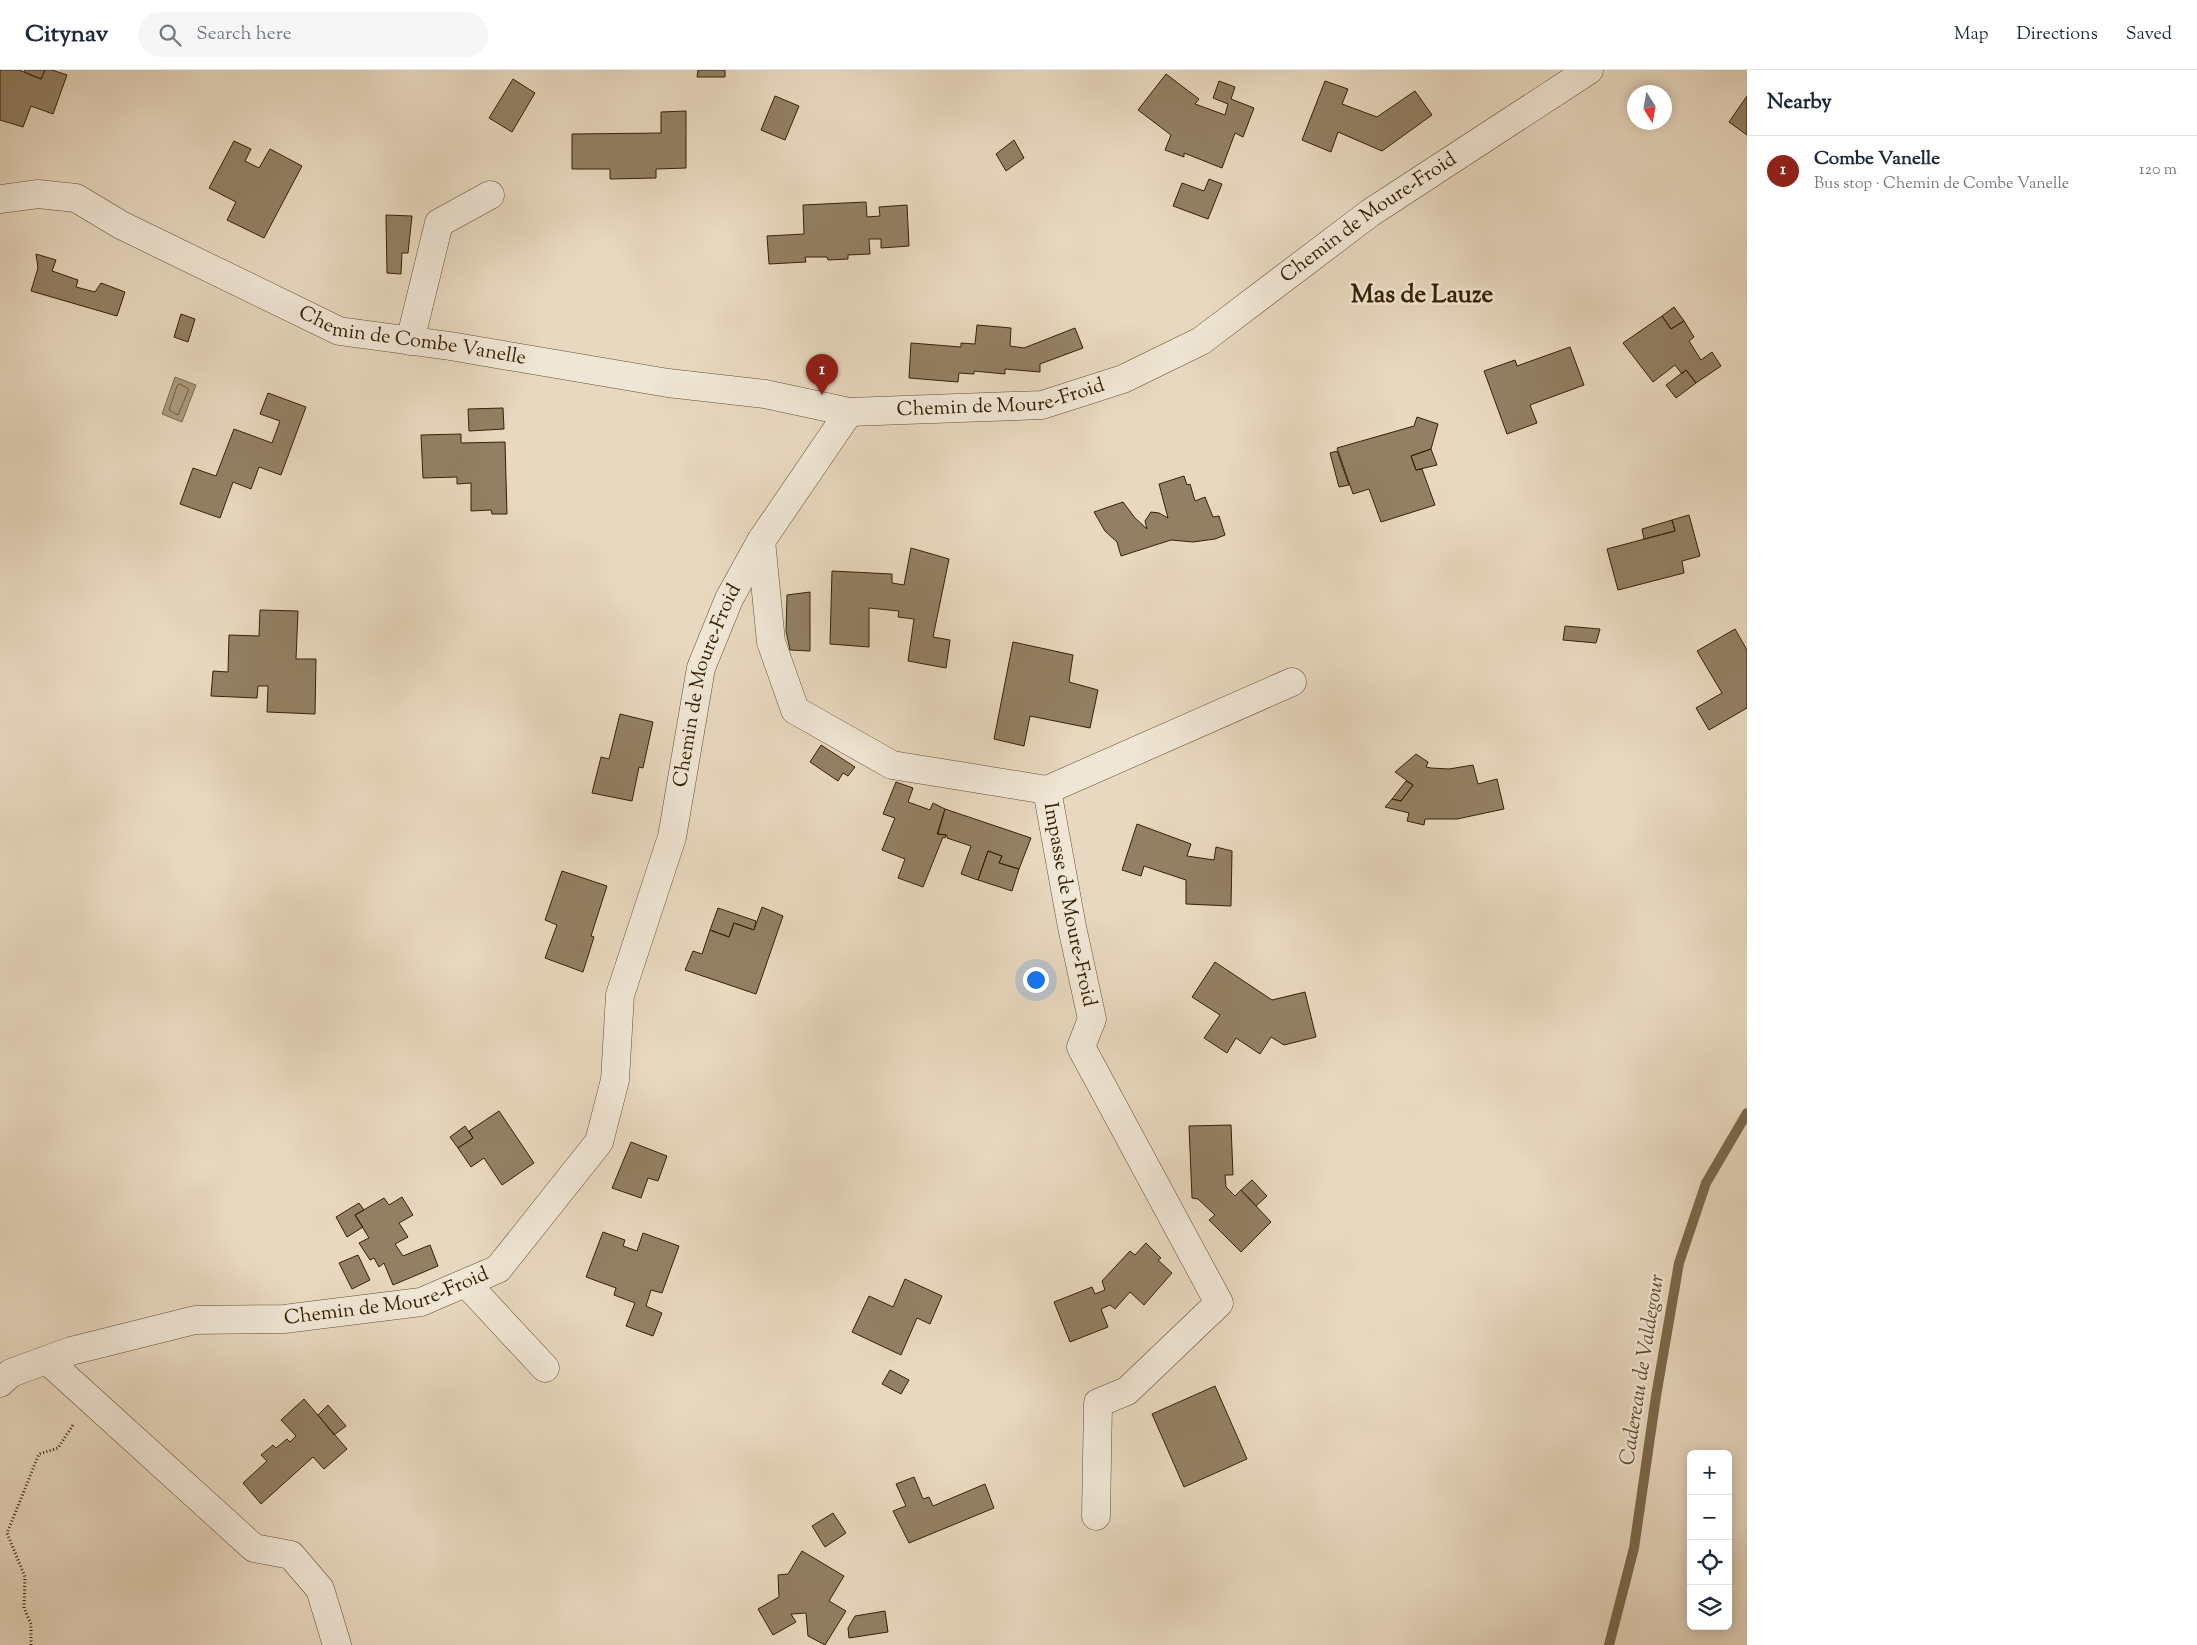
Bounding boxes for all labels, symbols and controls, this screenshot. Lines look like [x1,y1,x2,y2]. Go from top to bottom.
search box [138,12,488,57]
text: Citynav [25,18,108,52]
icon: search [156,21,184,49]
text: Search here [196,21,292,48]
text: Map [1954,22,1989,48]
text: Directions [2017,22,2098,48]
text: Saved [2126,22,2172,48]
north arrow [1627,85,1672,130]
text: Nearby [1767,88,1832,118]
street label: Chemin de Moure-Froid [1274,146,1463,291]
text: Combe Vanelle [1814,146,1940,173]
text: 1 [1780,159,1786,182]
text: 120 m [2139,159,2177,182]
text: Bus stop · Chemin de Combe Vanelle [1814,173,2069,196]
district label: Mas de Lauze [1351,278,1493,314]
street label: Chemin de Combe Vanelle [293,299,528,373]
pin: 1 [806,354,838,395]
street label: Chemin de Moure-Froid [896,371,1108,425]
street label: Chemin de Moure-Froid [666,579,749,790]
street label: Impasse de Moure-Froid [1035,800,1103,1010]
your location [1023,967,1049,993]
street label: Chemin de Moure-Froid [282,1260,493,1333]
water label: Cadereau de Valdegour [1613,1272,1673,1468]
map controls [1687,1450,1732,1630]
button: + [1687,1450,1732,1495]
button: − [1687,1495,1732,1540]
button: locate [1687,1540,1732,1585]
button: layers [1687,1585,1732,1630]

